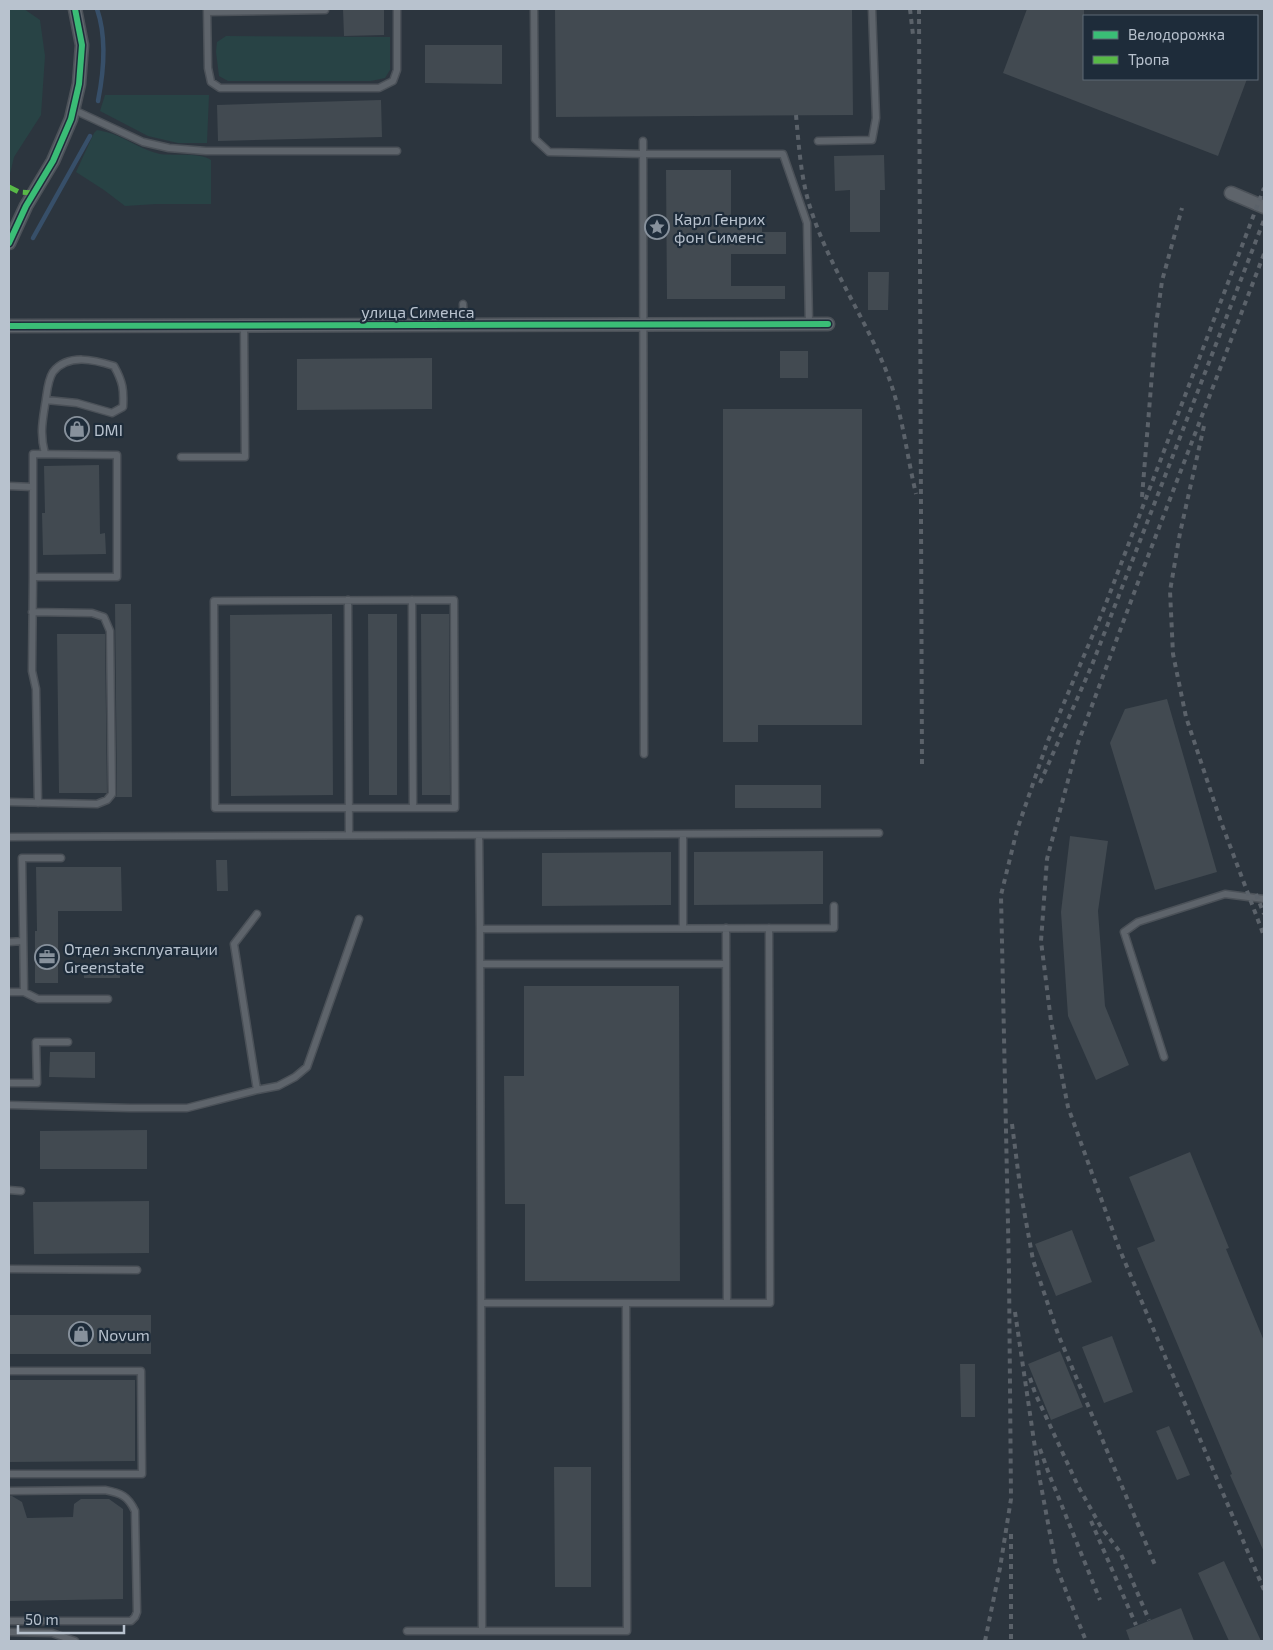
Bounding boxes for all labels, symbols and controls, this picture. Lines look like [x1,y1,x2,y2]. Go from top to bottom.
legend [1083,15,1258,80]
text: Велодорожка [1128,25,1225,43]
text: Тропа [1128,50,1170,68]
place label: Карл Генрих фон Сименс [674,209,766,246]
place icon: Карл Генрих фон Сименс [644,214,670,240]
street label: улица Сименса [361,302,475,322]
shop icon: DMI [64,416,90,442]
place label: DMI [94,420,123,439]
place label: Отдел эксплуатации Greenstate [64,939,218,976]
office icon: Отдел эксплуатации Greenstate [34,944,60,970]
shop icon: Novum [68,1321,94,1347]
place label: Novum [98,1325,150,1344]
scale bar [18,1602,124,1634]
text: 50 m [25,1610,59,1628]

